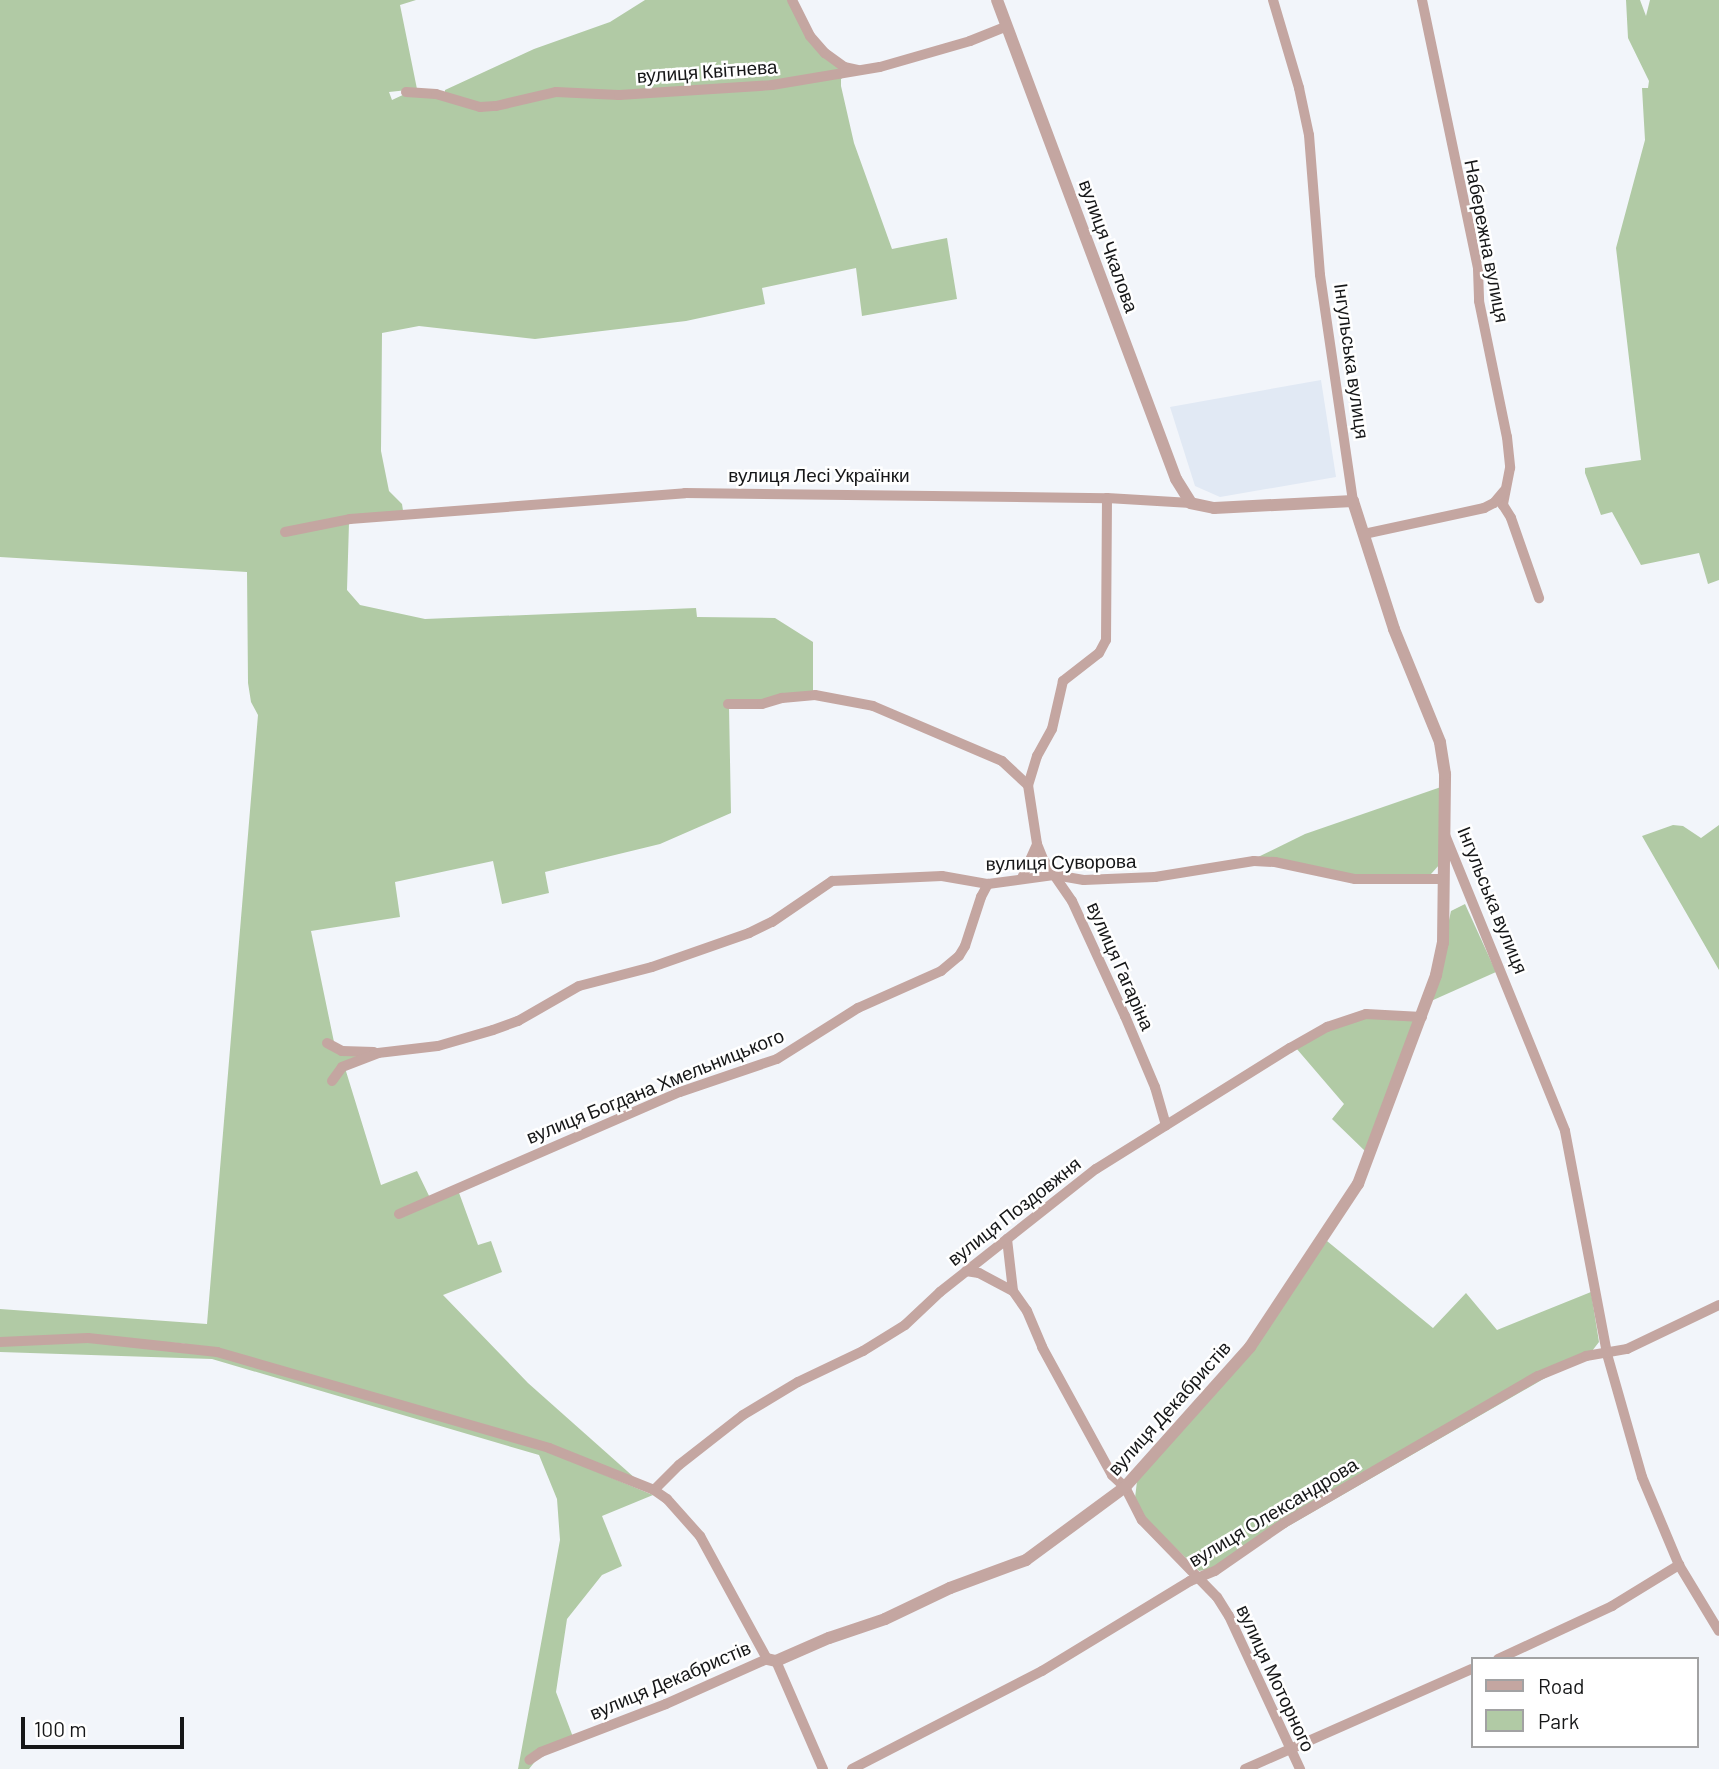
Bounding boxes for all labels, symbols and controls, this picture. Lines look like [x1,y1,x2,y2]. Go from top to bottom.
street label: вулиця Квітнева [636,55,778,87]
street label: Набережна вулиця [1460,158,1514,324]
street label: вулиця Чкалова [1074,176,1144,316]
street label: Інгульська вулиця [1330,282,1374,440]
street label: вулиця Лесі Українки [728,464,910,486]
street label: Інгульська вулиця [1453,823,1533,977]
street label: вулиця Суворова [985,849,1137,875]
street label: вулиця Гагаріна [1082,898,1160,1034]
street label: вулиця Богдана Хмельницького [523,1024,787,1148]
street label: вулиця Поздовжня [943,1152,1085,1270]
street label: вулиця Декабристів [1103,1336,1235,1480]
street label: вулиця Олександрова [1184,1452,1362,1572]
street label: вулиця Моторного [1232,1601,1320,1755]
street label: вулиця Декабристів [586,1636,754,1724]
legend [1470,1657,1698,1748]
text: Road [1538,1673,1584,1698]
scale bar [24,1702,187,1746]
text: Park [1538,1708,1579,1733]
text: 100 m [34,1716,87,1741]

